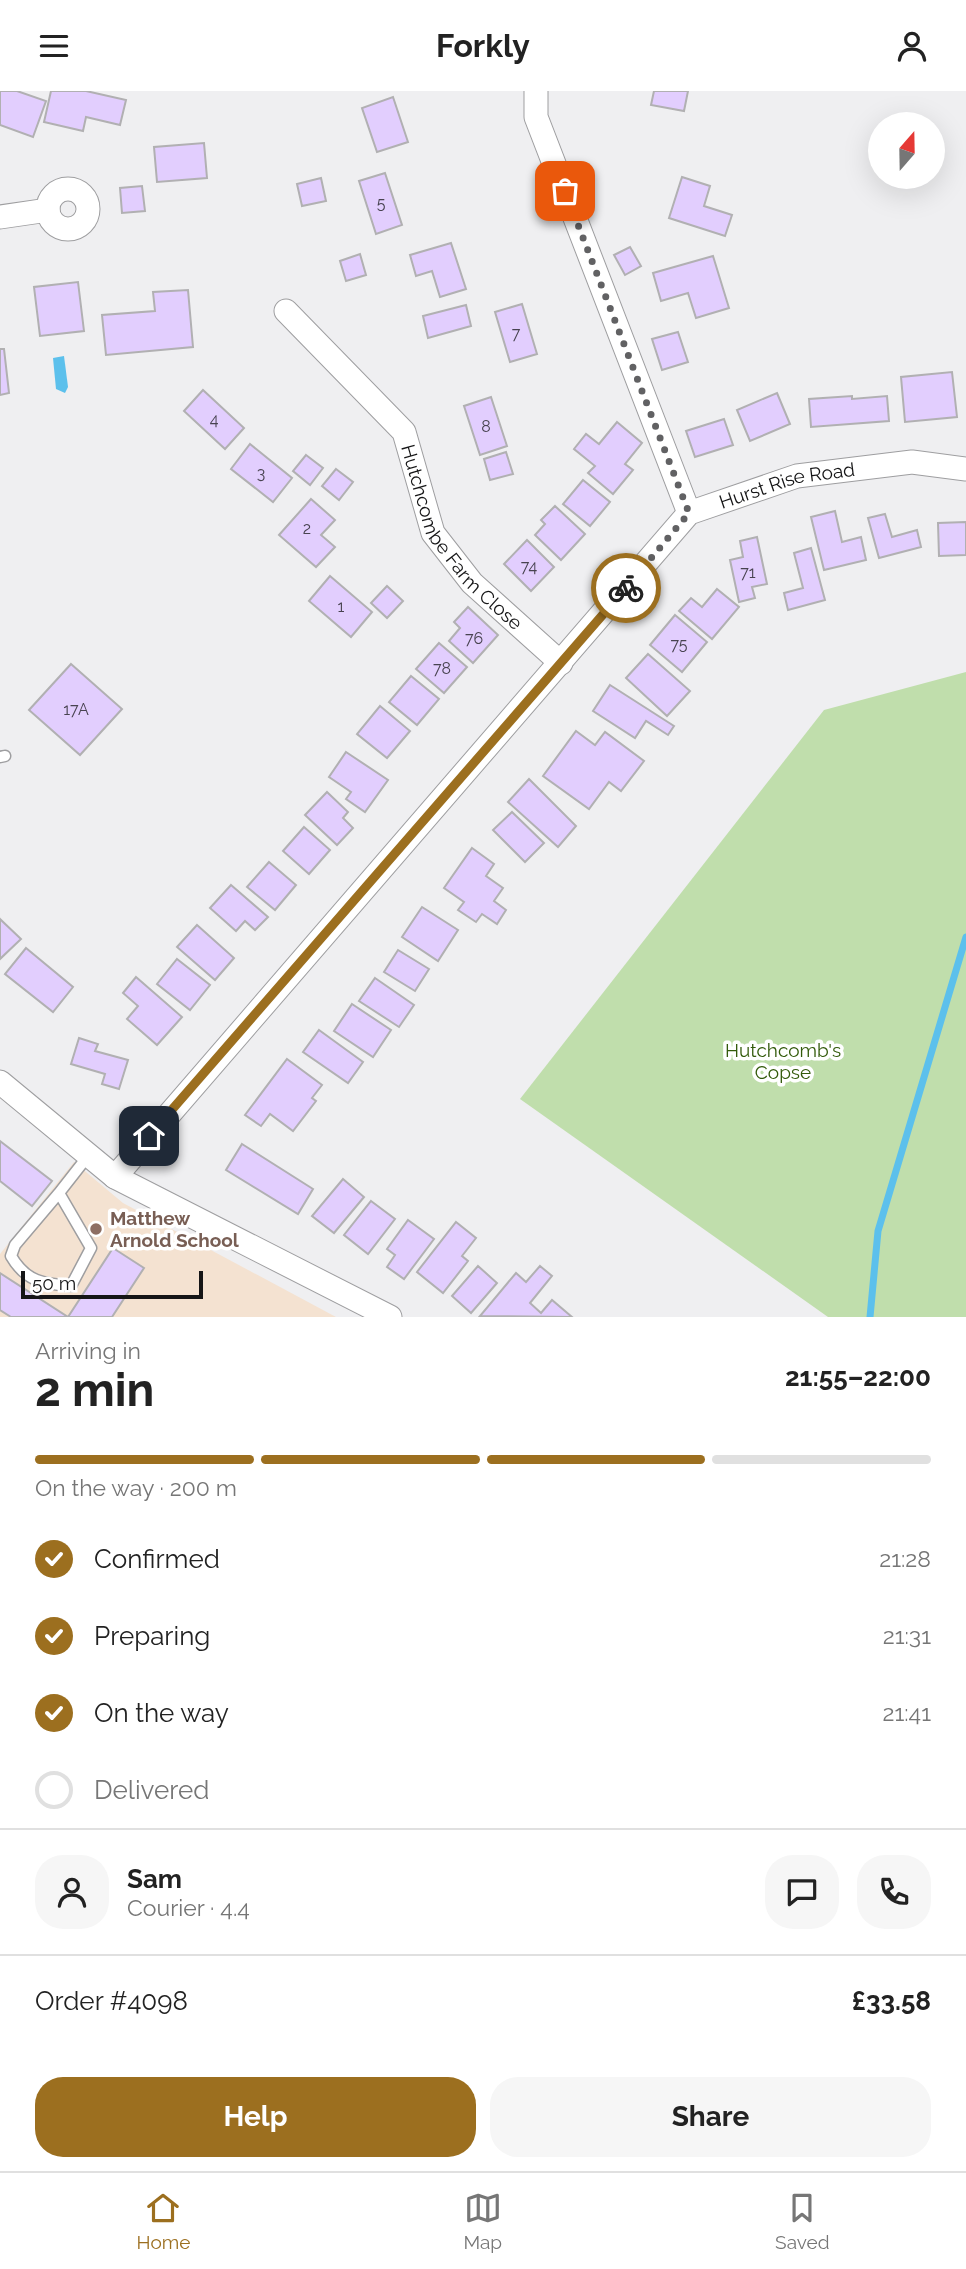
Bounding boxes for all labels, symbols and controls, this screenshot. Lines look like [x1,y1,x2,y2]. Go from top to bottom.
icon: menu [35,27,73,65]
text: Forkly [436,27,530,64]
icon: person [893,27,931,65]
north arrow [868,112,945,189]
map controls [868,112,945,189]
pin [535,161,595,221]
icon: bag [546,172,584,210]
house number: 5 [377,194,386,213]
house number: 7 [512,324,521,343]
house number: 4 [210,410,219,429]
house number: 8 [481,417,491,436]
street label: Hutchcombe Farm Close [397,442,527,634]
street label: Hurst Rise Road [716,458,856,513]
house number: 3 [257,464,265,483]
house number: 2 [303,519,311,538]
courier [591,553,661,623]
house number: 74 [521,557,537,576]
house number: 71 [740,563,756,582]
icon: bike [607,569,645,607]
house number: 1 [338,597,345,616]
house number: 76 [465,629,483,648]
house number: 75 [670,635,688,654]
house number: 78 [433,659,451,678]
house number: 17A [63,700,89,719]
park label: Hutchcomb's Copse [725,1039,841,1083]
pin [119,1106,179,1166]
icon: home [130,1117,168,1155]
place label: Matthew Arnold School [110,1207,240,1251]
marker: Matthew Arnold School [88,1221,104,1237]
scale bar [21,1268,203,1300]
text: 50 m [32,1272,76,1294]
text: Arriving in [35,1337,141,1364]
text: 21:55–22:00 [785,1362,931,1392]
text: 2 min [35,1363,154,1417]
text: On the way · 200 m [35,1474,237,1501]
icon: check [35,1540,73,1578]
text: Confirmed [94,1544,220,1574]
text: 21:28 [879,1545,931,1572]
icon: check [35,1617,73,1655]
text: Preparing [94,1621,210,1651]
text: 21:31 [883,1622,931,1649]
icon: check [35,1694,73,1732]
text: On the way [94,1698,229,1728]
text: 21:41 [882,1699,931,1726]
text: Delivered [94,1775,209,1805]
button: person [35,1855,109,1929]
button: chat [765,1855,839,1929]
button: phone [857,1855,931,1929]
text: Sam [127,1864,182,1894]
text: Courier · 4.4 [127,1894,250,1921]
text: Order #4098 [35,1986,188,2016]
text: £33.58 [852,1986,931,2016]
button: Help [35,2077,476,2157]
button: Share [490,2077,931,2157]
tab: Home [137,2189,190,2253]
tab: Map [463,2189,502,2253]
tab: Saved [775,2189,829,2253]

